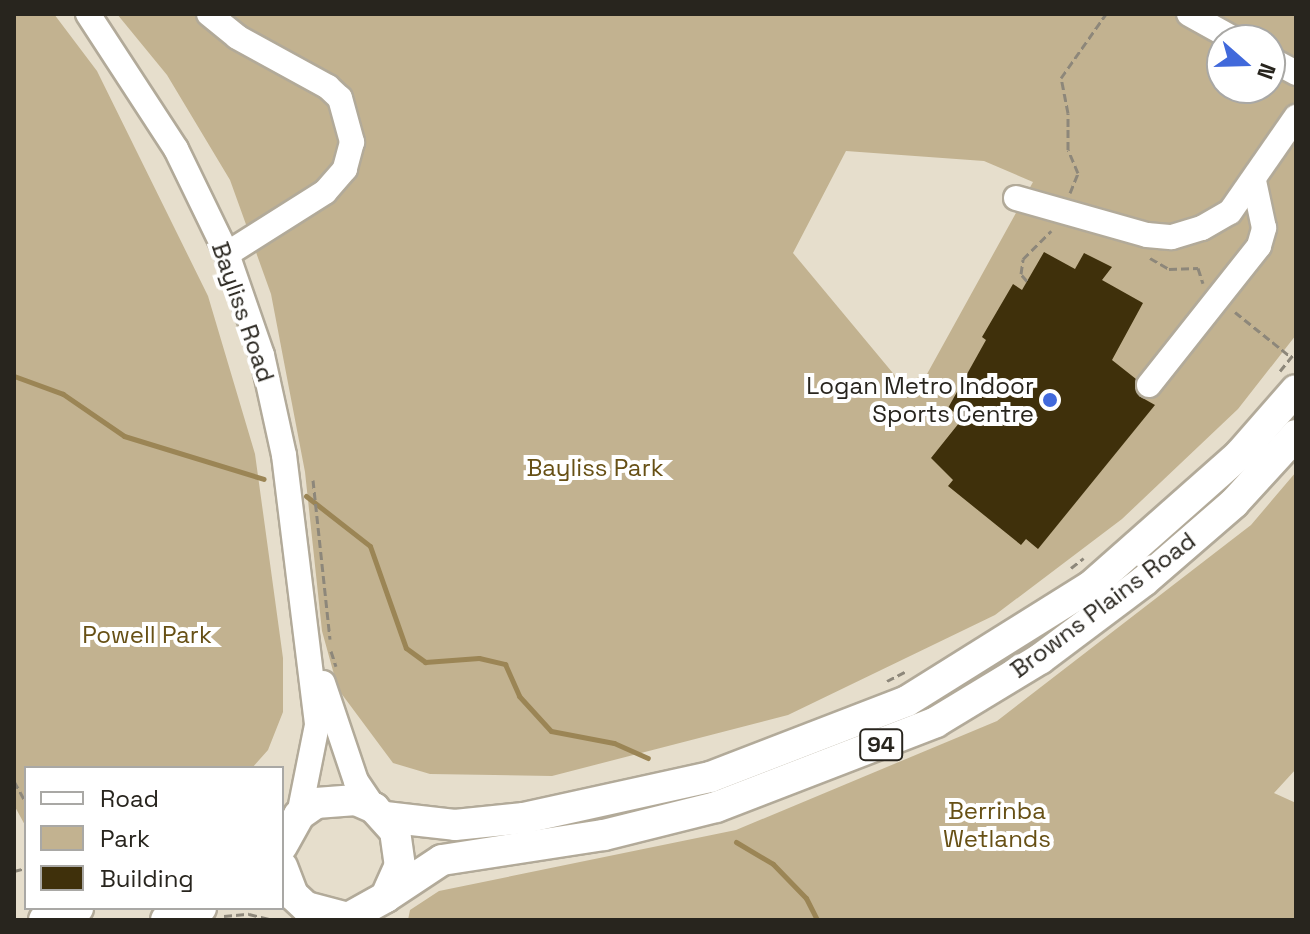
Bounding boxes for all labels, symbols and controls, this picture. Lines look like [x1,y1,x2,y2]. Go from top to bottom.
north arrow [1206,24,1286,104]
text: N [1251,60,1282,83]
street label: Bayliss Road [206,238,280,386]
place label: Logan Metro Indoor Sports Centre [806,372,1034,428]
marker: Logan Metro Indoor Sports Centre [1041,391,1059,409]
park label: Bayliss Park [526,454,664,482]
street label: Browns Plains Road [1005,526,1201,684]
park label: Powell Park [82,621,212,649]
road number: 94 [859,727,903,763]
legend [24,766,284,910]
text: Road [100,783,159,814]
park label: Berrinba Wetlands [943,797,1051,853]
text: Park [100,823,150,854]
text: Building [100,863,194,894]

